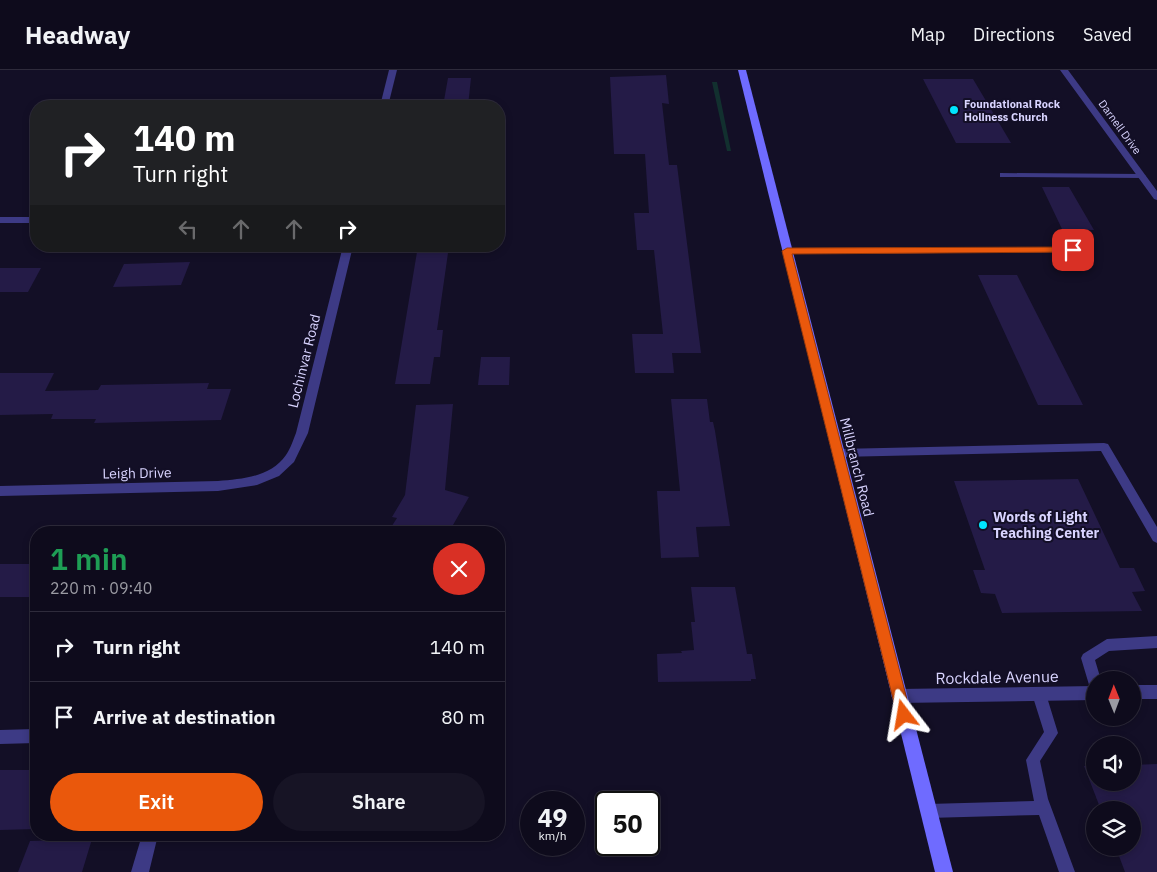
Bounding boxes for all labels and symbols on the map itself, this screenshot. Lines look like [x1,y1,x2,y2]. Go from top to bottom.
place label: Foundational Rock Holiness Church [964,97,1061,124]
street label: Darnell Drive [1096,97,1144,157]
marker: Foundational Rock Holiness Church [948,104,960,116]
pin [1052,229,1094,271]
street label: Lochinvar Road [284,312,324,410]
street label: Millbranch Road [836,416,878,518]
street label: Leigh Drive [102,463,172,483]
place label: Words of Light Teaching Center [993,508,1100,542]
marker: Words of Light Teaching Center [977,519,989,531]
street label: Rockdale Avenue [935,666,1059,688]
north arrow [1086,671,1141,726]
position arrow [877,688,929,740]
speed limit sign: 50 [595,791,660,856]

